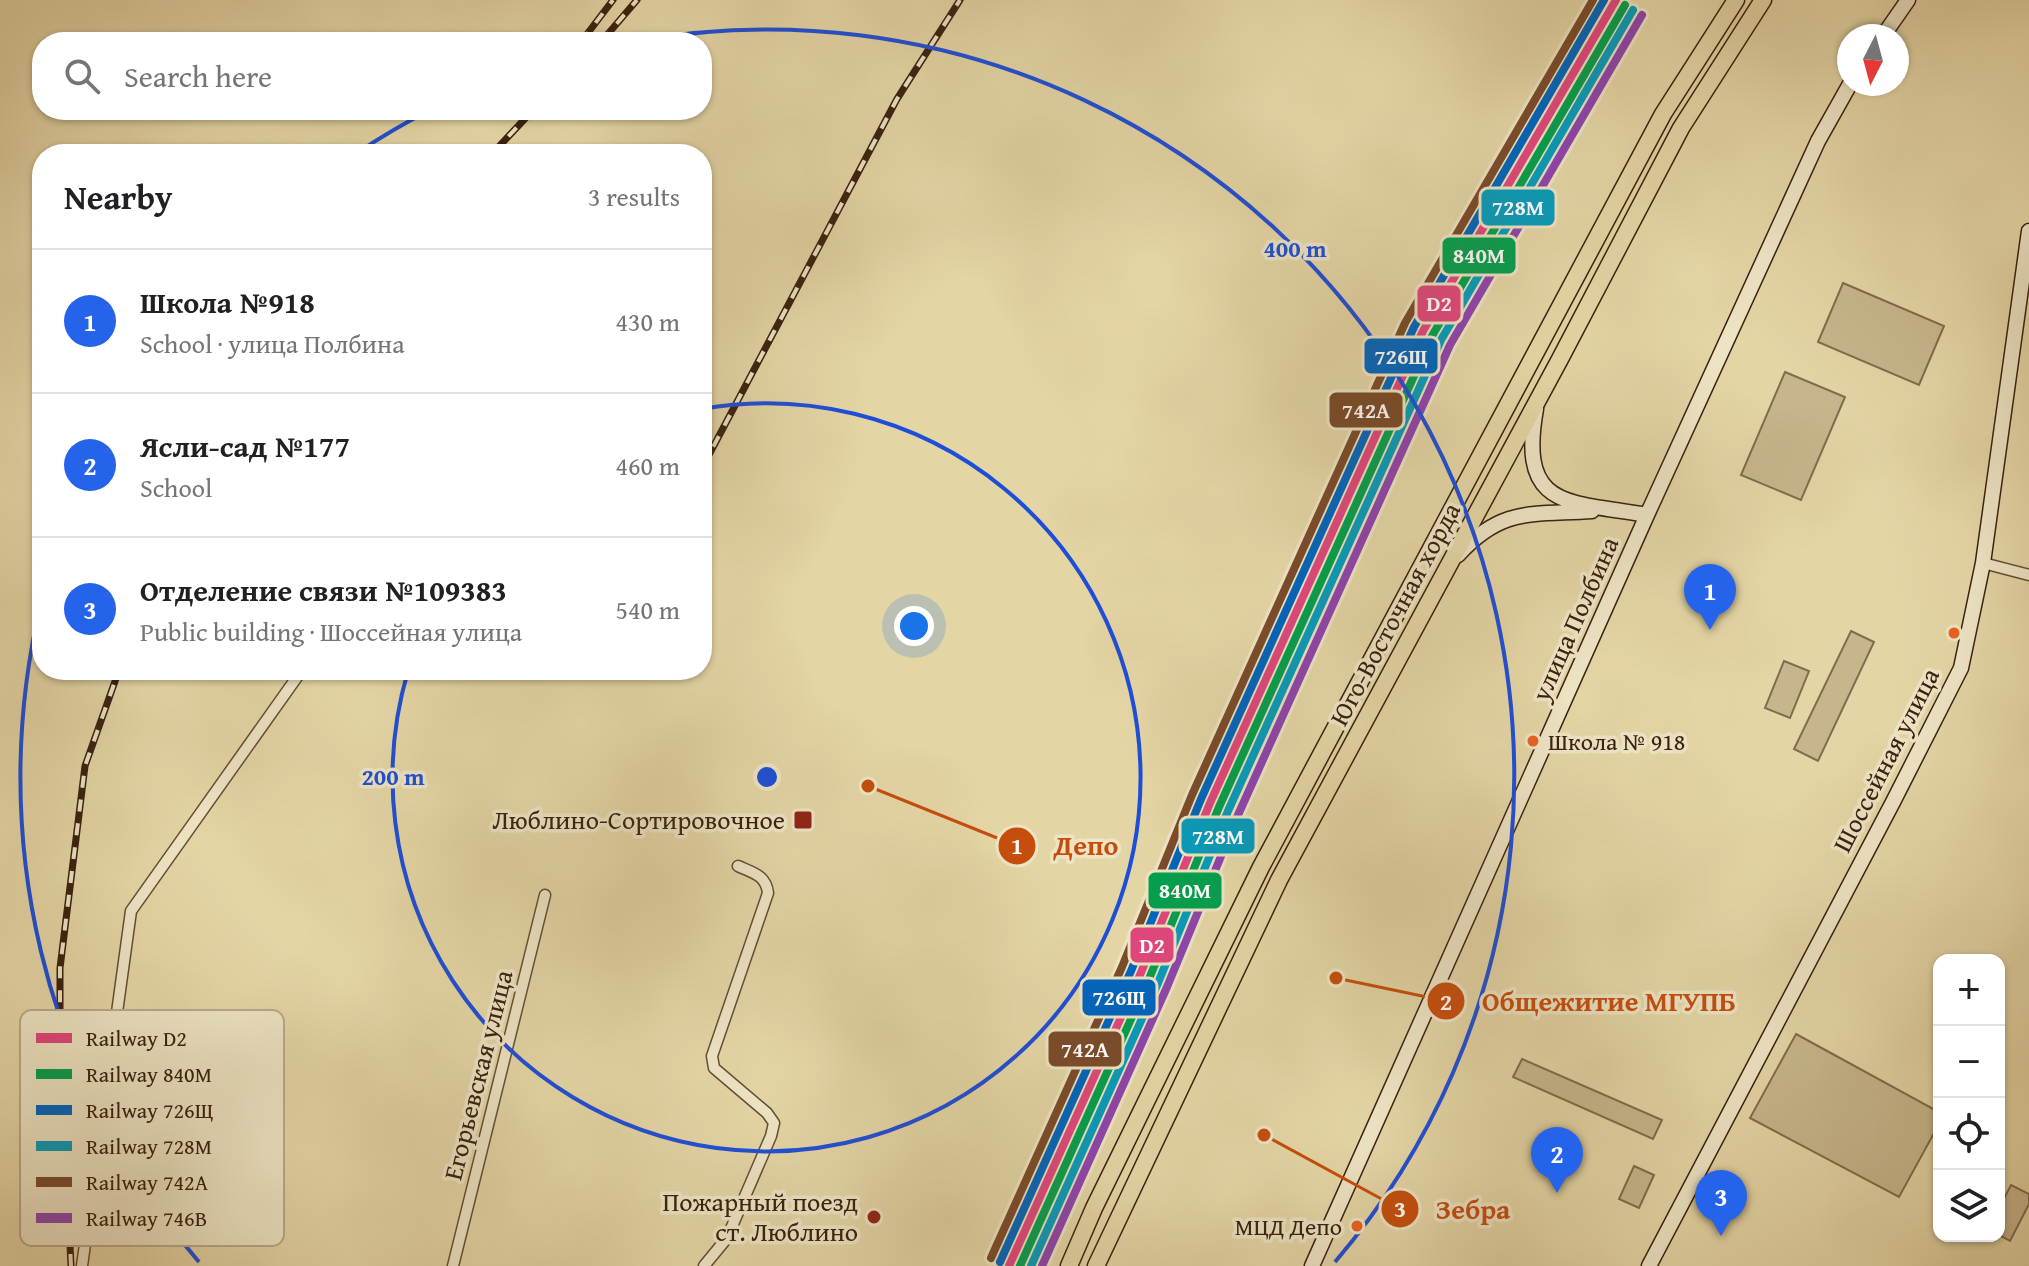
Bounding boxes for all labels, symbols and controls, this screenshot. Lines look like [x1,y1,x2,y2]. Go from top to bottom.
north arrow [1837,24,1909,96]
search box [32,32,712,120]
icon: search [60,54,104,98]
text: Search here [124,54,272,98]
text: Nearby [64,172,173,221]
text: 3 results [588,177,680,216]
line badge: 728М [1480,188,1556,227]
text: 728М [1492,191,1544,223]
text: 400 m [1263,231,1327,266]
line badge: 840М [1441,236,1517,275]
text: 840М [1453,239,1505,271]
text: Школа №918 [140,280,315,324]
line badge: D2 [1416,284,1462,323]
text: D2 [1426,287,1452,319]
text: 1 [83,302,97,341]
text: 430 m [615,302,680,341]
text: School · улица Полбина [140,324,405,363]
line badge: 726Щ [1363,337,1439,375]
text: 726Щ [1374,340,1428,372]
line badge: 742А [1328,391,1404,429]
text: 742А [1342,394,1390,426]
text: Ясли-сад №177 [140,424,350,468]
text: 2 [83,446,97,485]
text: 460 m [615,446,680,485]
text: School [140,468,212,507]
street label: Юго-Восточная хорда [1319,495,1470,732]
street label: улица Полбина [1520,530,1628,708]
pin: 1 [1684,564,1736,630]
text: Отделение связи №109383 [140,568,507,612]
text: 3 [83,590,97,629]
text: 540 m [615,590,680,629]
your location [894,606,934,646]
text: Public building · Шоссейная улица [140,612,522,651]
unlabelled marker [1946,625,1962,641]
street label: Шоссейная улица [1822,660,1949,859]
place label: Школа № 918 [1548,724,1685,759]
marker: Школа № 918 [1525,733,1541,749]
text: 200 m [361,759,425,794]
centre of rings [753,763,781,791]
place label: Люблино-Сортировочное [492,800,785,839]
marker: Люблино-Сортировочное [792,809,814,831]
line badge: 728М [1180,817,1256,855]
callout: Депо [997,820,1134,872]
text: 728М [1192,820,1244,852]
text: Депо [1053,824,1118,865]
text: 1 [1011,828,1023,863]
line badge: 840М [1147,871,1223,910]
text: 840М [1159,874,1211,906]
line badge: D2 [1129,926,1175,964]
text: D2 [1139,929,1165,961]
map controls [1933,954,2005,1242]
button: + [1933,954,2005,1026]
street label: Егорьевская улица [433,965,523,1184]
callout: Общежитие МГУПБ [1426,975,1752,1027]
line badge: 726Щ [1081,978,1157,1017]
text: Общежитие МГУПБ [1482,980,1736,1021]
text: 726Щ [1092,981,1146,1013]
text: 2 [1440,984,1452,1019]
legend [20,1010,284,1246]
text: Railway D2 [86,1022,187,1054]
button: − [1933,1026,2005,1098]
line badge: 742А [1047,1030,1123,1068]
text: 742А [1061,1033,1109,1065]
text: Railway 840М [86,1058,212,1090]
text: Railway 726Щ [86,1094,214,1126]
button: locate [1933,1098,2005,1170]
pin: 2 [1531,1127,1583,1193]
text: Railway 728М [86,1130,212,1162]
text: Railway 742А [86,1166,209,1198]
pin: 3 [1695,1170,1747,1236]
button: layers [1933,1170,2005,1242]
place label: Пожарный поезд ст. Люблино [663,1182,858,1251]
callout: Зебра [1380,1183,1527,1235]
text: Зебра [1436,1188,1511,1229]
text: 3 [1394,1191,1406,1226]
text: Railway 746В [86,1202,207,1234]
marker: Пожарный поезд ст. Люблино [865,1208,883,1226]
place label: МЦД Депо [1235,1209,1342,1244]
marker: МЦД Депо [1349,1218,1365,1234]

